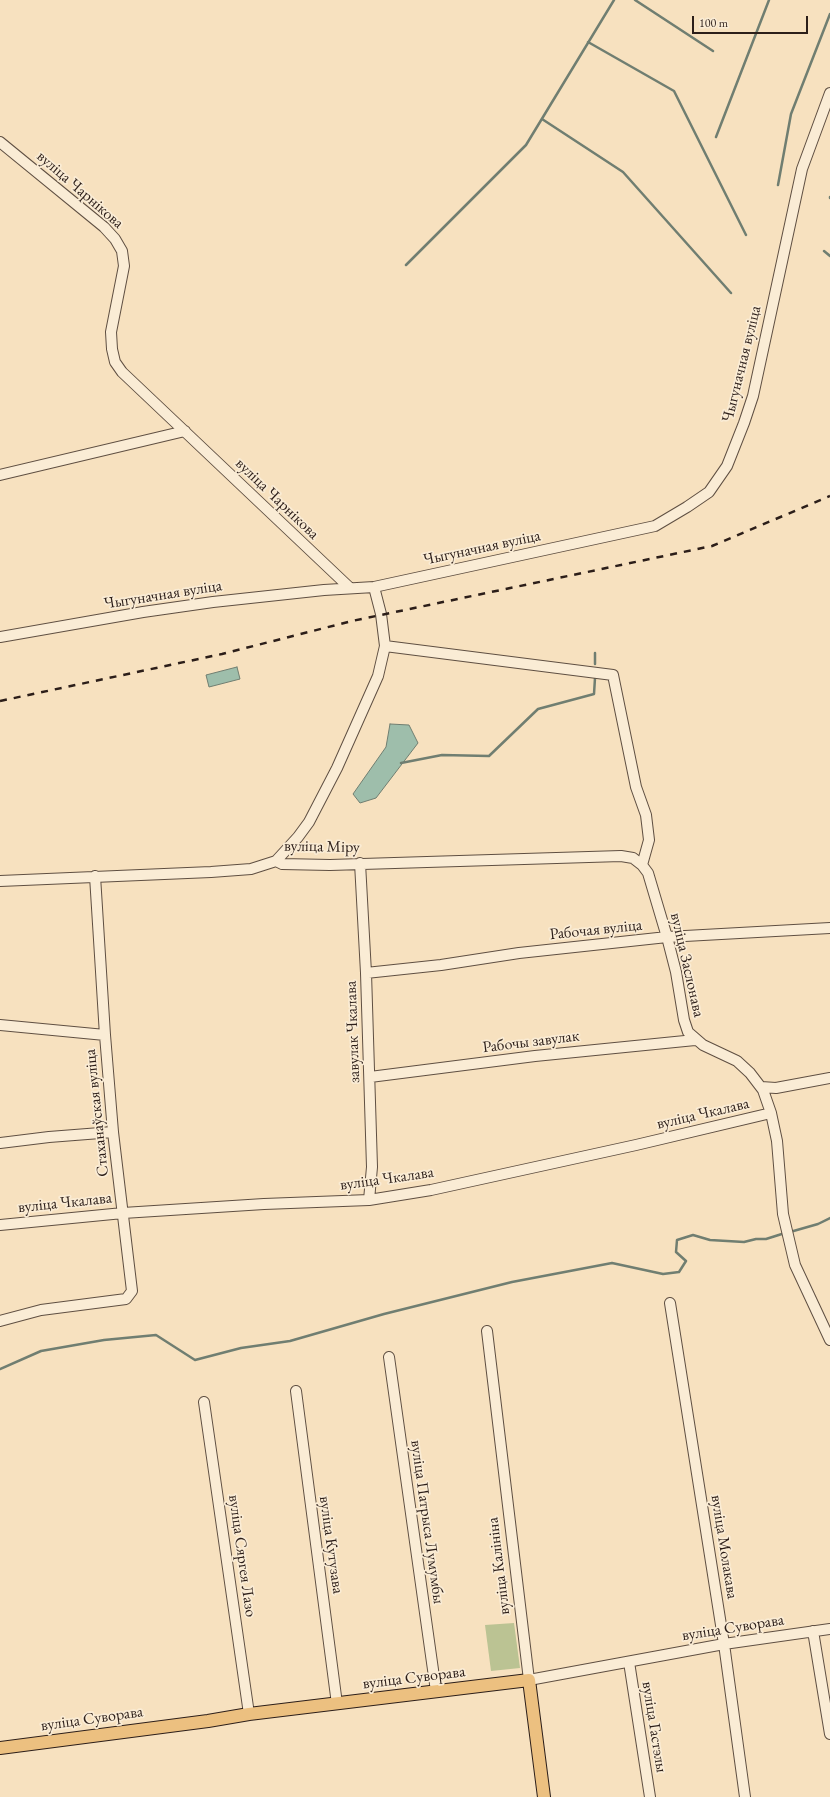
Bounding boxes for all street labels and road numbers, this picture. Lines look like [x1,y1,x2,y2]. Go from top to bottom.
street label: вуліца Чарнікова [33,147,127,233]
street label: Чыгуначная вуліца [718,304,766,424]
street label: вуліца Чарнікова [231,454,323,544]
street label: Чыгуначная вуліца [422,526,542,570]
street label: Чыгуначная вуліца [103,576,223,614]
street label: вуліца Міру [284,837,360,857]
street label: вуліца Заслонава [666,911,708,1019]
street label: Рабочая вуліца [549,916,643,944]
street label: завулак Чкалава [342,980,364,1084]
street label: Рабочы завулак [482,1027,580,1057]
street label: Стаханаўская вуліца [81,1048,113,1178]
street label: вуліца Чкалава [655,1094,751,1134]
street label: вуліца Чкалава [339,1163,435,1195]
street label: вуліца Чкалава [17,1189,113,1217]
street label: вуліца Патрыса Лумумбы [406,1439,448,1605]
street label: вуліца Сяргея Лазо [224,1494,260,1618]
street label: вуліца Молакава [706,1494,742,1600]
street label: вуліца Кутузава [315,1495,347,1595]
street label: вуліца Калініна [483,1516,515,1616]
street label: вуліца Суворава [681,1610,785,1646]
street label: вуліца Суворава [362,1662,466,1694]
street label: вуліца Гастэлы [637,1680,671,1774]
street label: вуліца Суворава [40,1702,144,1736]

